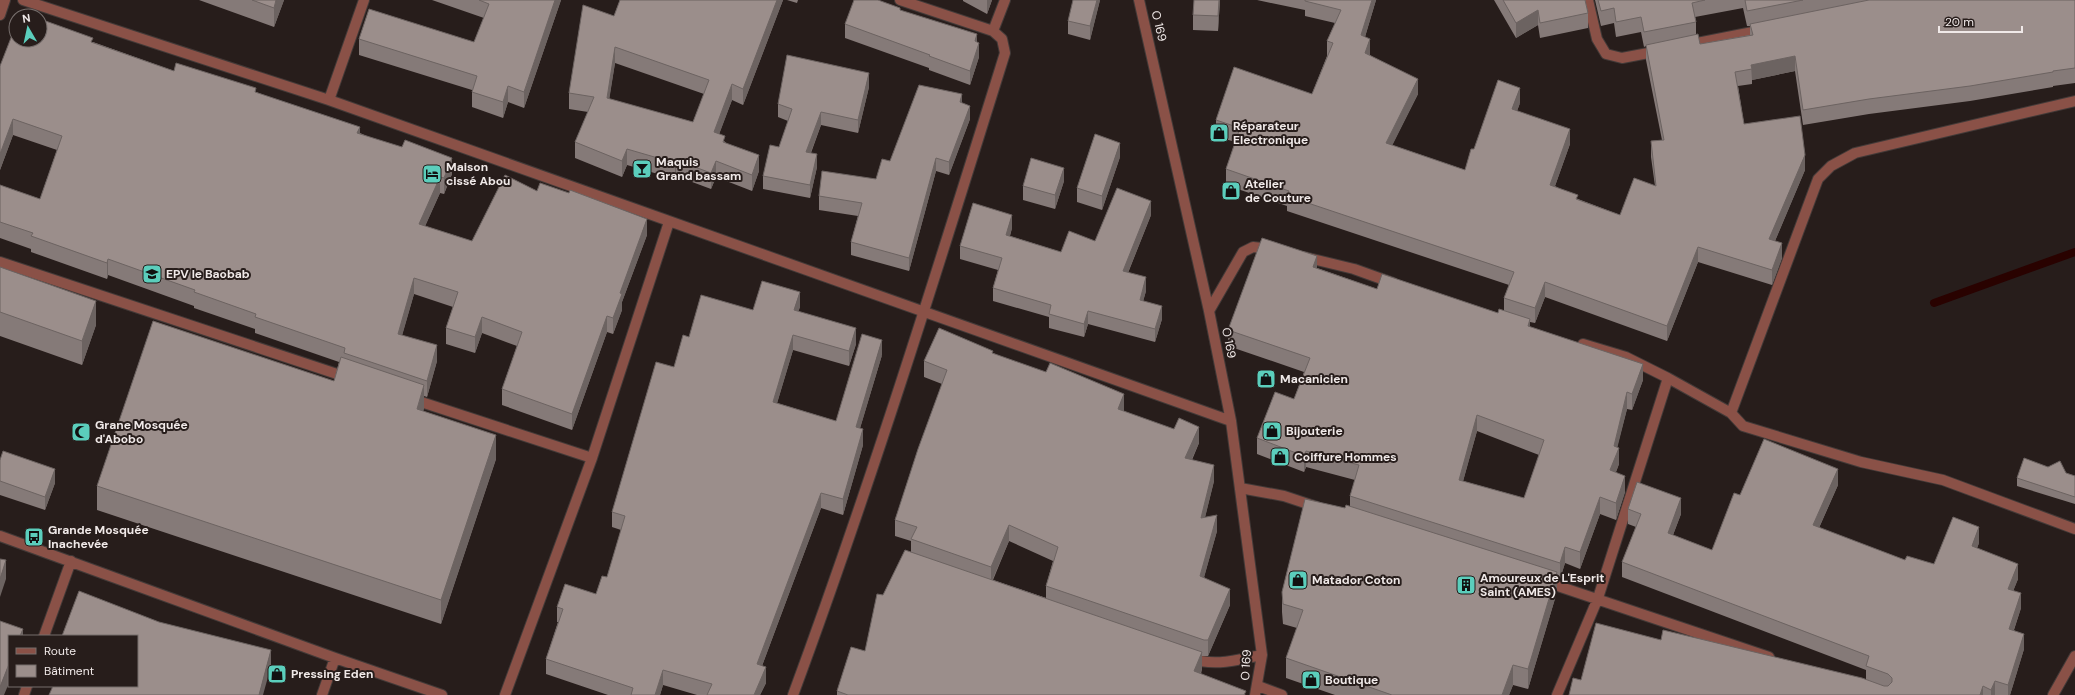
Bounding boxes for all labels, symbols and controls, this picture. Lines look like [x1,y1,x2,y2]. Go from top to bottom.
north arrow [8,8,48,48]
scale bar [1939,8,2022,34]
street label: O 169 [1148,9,1170,43]
text: N [21,11,31,26]
text: 20 m [1945,14,1974,30]
place label: Réparateur Electronique [1233,118,1308,148]
shop icon: Réparateur Electronique [1208,122,1230,144]
place label: Maquis Grand bassam [656,154,741,184]
bar icon: Maquis Grand bassam [631,158,653,180]
place label: Maison cissé Abou [446,159,510,189]
hotel icon: Maison cissé Abou [421,163,443,185]
place label: Atelier de Couture [1245,176,1311,206]
shop icon: Atelier de Couture [1220,180,1242,202]
school or university icon: EPV le Baobab [141,263,163,285]
place label: EPV le Baobab [166,266,250,282]
street label: O 169 [1218,326,1240,360]
shop icon: Macanicien [1255,368,1277,390]
place label: Macanicien [1280,371,1348,387]
place label: Grane Mosquée d'Abobo [95,417,188,447]
shop icon: Bijouterie [1261,420,1283,442]
mosque icon: Grane Mosquée d'Abobo [70,421,92,443]
place label: Bijouterie [1286,423,1343,439]
shop icon: Coiffure Hommes [1269,446,1291,468]
place label: Coiffure Hommes [1294,449,1397,465]
place label: Grande Mosquée Inachevée [48,522,149,552]
bus stop icon: Grande Mosquée Inachevée [23,526,45,548]
shop icon: Matador Coton [1287,569,1309,591]
place label: Amoureux de L'Esprit Saint (AMES) [1480,570,1605,600]
place label: Matador Coton [1312,572,1400,588]
building icon: Amoureux de L'Esprit Saint (AMES) [1455,574,1477,596]
legend [8,635,138,687]
text: Route [44,643,76,659]
street label: O 169 [1237,649,1255,681]
text: Bâtiment [44,663,95,679]
shop icon: Pressing Eden [266,663,288,685]
place label: Pressing Eden [291,666,373,682]
shop icon: Boutique [1300,669,1322,691]
place label: Boutique [1325,672,1378,688]

